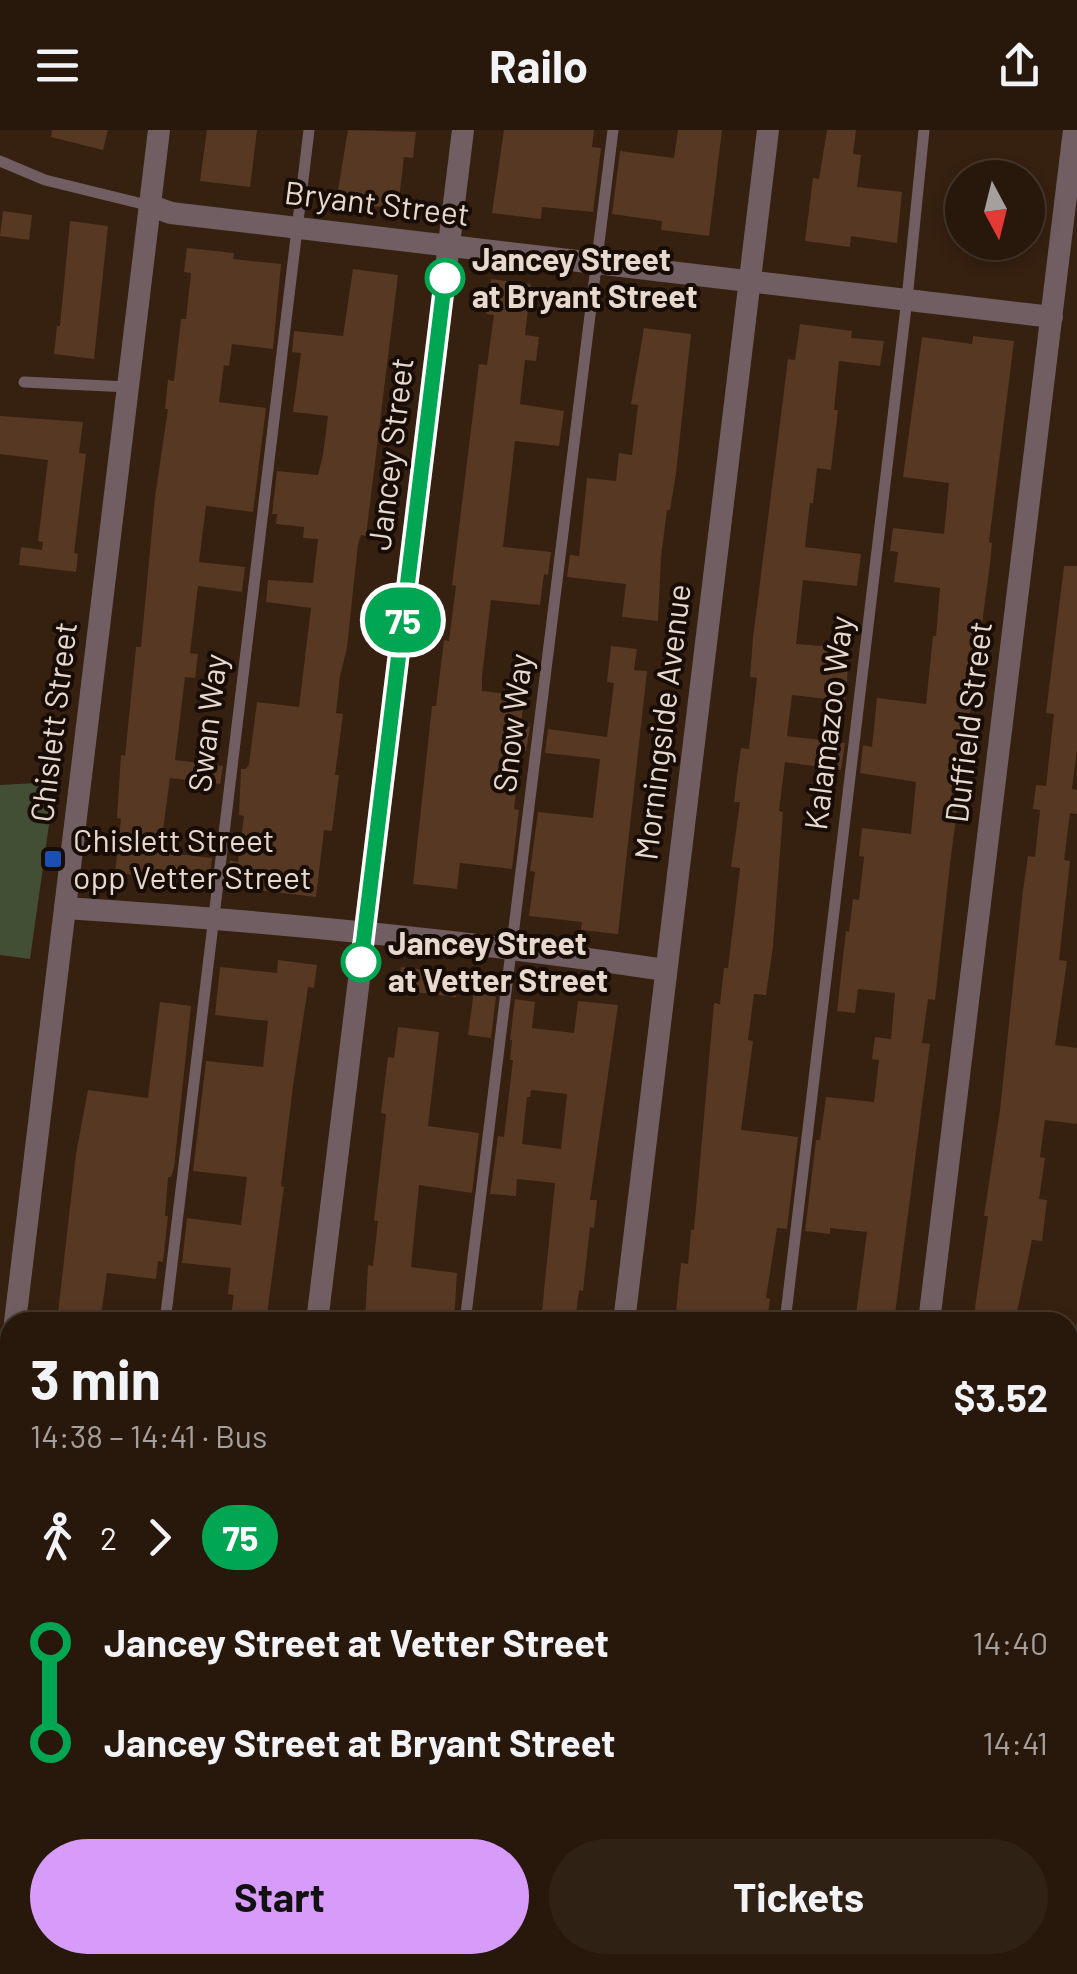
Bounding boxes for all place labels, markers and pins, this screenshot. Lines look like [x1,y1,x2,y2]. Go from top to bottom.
place label: Jancey Street at Bryant Street [472,239,698,314]
marker: Jancey Street at Bryant Street [426,259,464,297]
place label: Chislett Street opp Vetter Street [73,820,312,895]
marker: Chislett Street opp Vetter Street [42,848,64,870]
place label: Jancey Street at Vetter Street [388,923,608,998]
marker: Jancey Street at Vetter Street [342,943,380,981]

